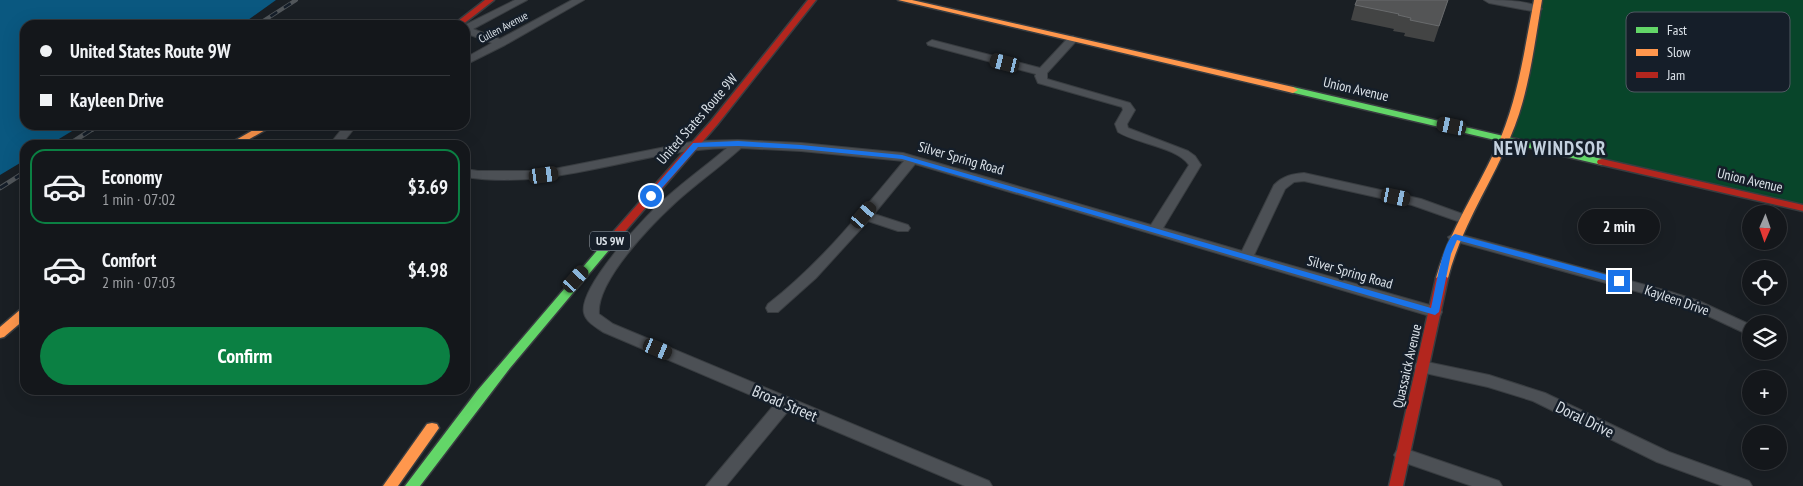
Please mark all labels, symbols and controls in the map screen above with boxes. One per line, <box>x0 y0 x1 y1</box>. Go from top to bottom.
street label: Cullen Avenue <box>476 8 531 46</box>
legend <box>1626 12 1790 92</box>
text: Fast <box>1667 21 1687 39</box>
text: United States Route 9W <box>70 39 231 63</box>
text: Slow <box>1667 43 1691 61</box>
car <box>988 52 1021 74</box>
text: Jam <box>1666 66 1685 84</box>
street label: United States Route 9W <box>653 70 742 168</box>
street label: Union Avenue <box>1321 73 1391 105</box>
text: Kayleen Drive <box>70 88 164 112</box>
car <box>1435 116 1468 136</box>
district label: NEW WINDSOR <box>1493 136 1607 160</box>
street label: Silver Spring Road <box>916 137 1006 179</box>
icon: car <box>42 164 87 209</box>
street label: Union Avenue <box>1715 164 1785 196</box>
text: Economy <box>102 165 162 189</box>
car <box>528 165 559 185</box>
text: $3.69 <box>408 175 448 199</box>
route start <box>640 185 662 207</box>
car <box>1379 187 1412 207</box>
text: 1 min · 07:02 <box>102 189 176 209</box>
car <box>848 199 879 231</box>
north arrow <box>1742 205 1788 250</box>
map controls <box>1742 205 1787 470</box>
callout: 2 min <box>1578 208 1660 244</box>
text: 2 min <box>1603 216 1635 236</box>
road number: US 9W <box>590 232 630 250</box>
icon: car <box>42 247 87 292</box>
text: Comfort <box>102 248 156 272</box>
street label: Silver Spring Road <box>1305 251 1395 293</box>
text: $4.98 <box>408 258 448 282</box>
button: locate <box>1742 260 1787 305</box>
car <box>560 263 591 295</box>
route end <box>1608 270 1630 292</box>
text: 2 min · 07:03 <box>102 272 176 292</box>
street label: Kayleen Drive <box>1643 281 1712 319</box>
button: layers <box>1742 315 1787 360</box>
street label: Quassaick Avenue <box>1389 322 1425 410</box>
button: Confirm <box>40 327 450 385</box>
car <box>641 336 674 362</box>
button: + <box>1742 370 1787 415</box>
street label: Broad Street <box>749 380 821 426</box>
street label: Doral Drive <box>1553 396 1617 442</box>
button: − <box>1742 425 1787 470</box>

